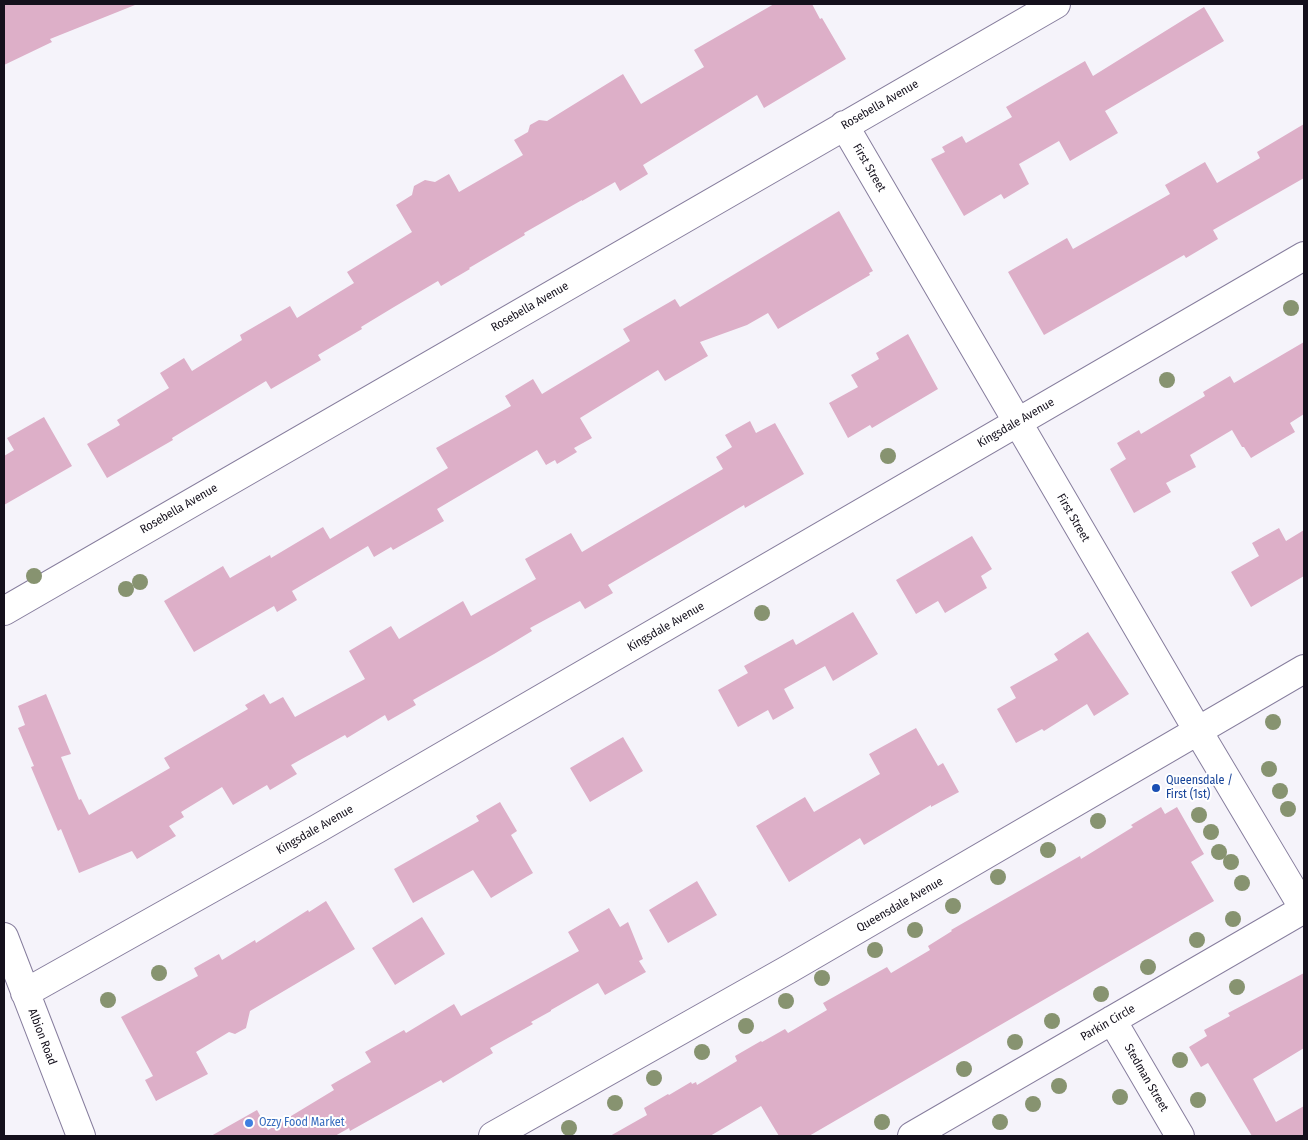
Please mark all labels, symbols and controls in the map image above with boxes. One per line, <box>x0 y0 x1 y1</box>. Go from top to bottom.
street label: Rosebella Avenue <box>839 77 921 133</box>
street label: First Street <box>849 141 889 195</box>
street label: Rosebella Avenue <box>489 279 571 335</box>
street label: Kingsdale Avenue <box>975 395 1057 451</box>
street label: Rosebella Avenue <box>138 481 220 537</box>
street label: First Street <box>1053 491 1093 545</box>
street label: Kingsdale Avenue <box>625 599 707 655</box>
place label: Queensdale / First (1st) <box>1166 774 1233 802</box>
marker: Queensdale / First (1st) <box>1150 782 1162 794</box>
street label: Kingsdale Avenue <box>274 802 356 858</box>
street label: Queensdale Avenue <box>854 874 946 936</box>
street label: Parkin Circle <box>1078 1002 1138 1044</box>
street label: Albion Road <box>25 1007 59 1067</box>
street label: Stedman Street <box>1121 1042 1171 1114</box>
place label: Ozzy Food Market <box>259 1116 345 1130</box>
marker: Ozzy Food Market <box>243 1117 255 1129</box>

